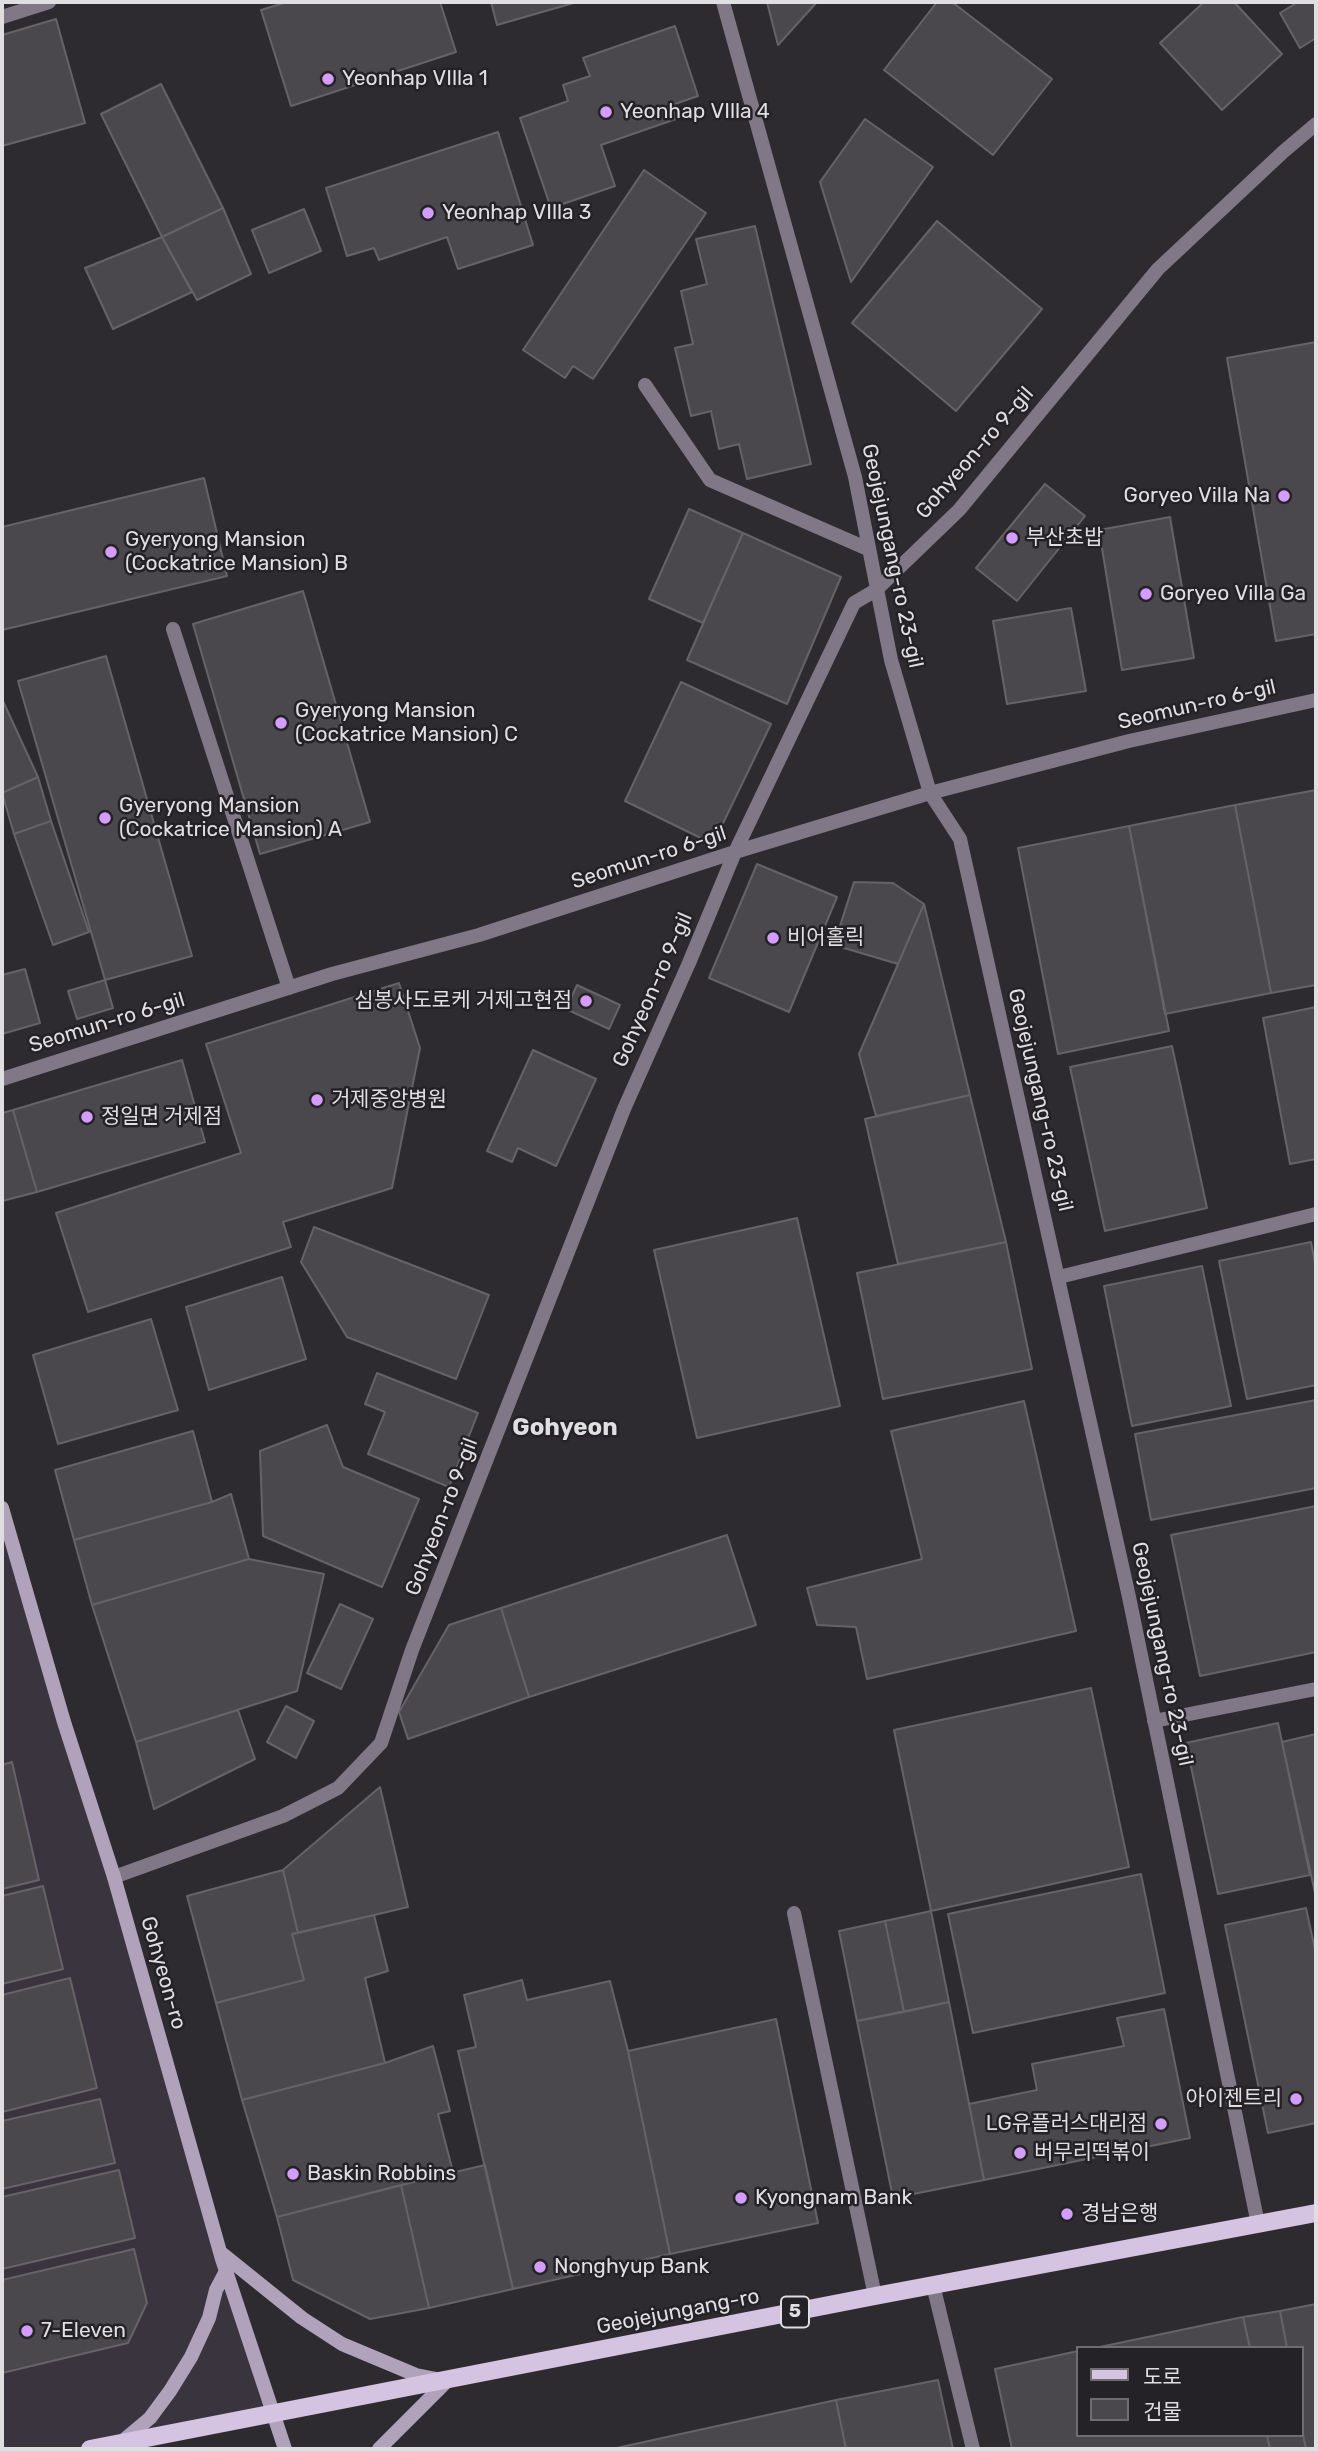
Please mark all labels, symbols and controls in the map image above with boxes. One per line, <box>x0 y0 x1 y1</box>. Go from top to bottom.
place label: Yeonhap VIlla 1 <box>342 66 488 92</box>
marker: Yeonhap VIlla 1 <box>320 71 336 87</box>
place label: Yeonhap VIlla 4 <box>620 99 770 125</box>
marker: Yeonhap VIlla 4 <box>598 104 614 120</box>
place label: Yeonhap VIlla 3 <box>442 200 591 226</box>
marker: Yeonhap VIlla 3 <box>420 205 436 221</box>
street label: Gohyeon-ro 9-gil <box>911 382 1039 524</box>
street label: Geojejungang-ro 23-gil <box>856 442 928 670</box>
place label: Goryeo Villa Na <box>1124 483 1270 509</box>
marker: Goryeo Villa Na <box>1276 488 1292 504</box>
place label: 부산초밥 <box>1026 525 1103 551</box>
place label: Gyeryong Mansion (Cockatrice Mansion) B <box>125 527 348 577</box>
marker: 부산초밥 <box>1004 530 1020 546</box>
marker: Gyeryong Mansion (Cockatrice Mansion) B <box>103 544 119 560</box>
place label: Goryeo Villa Ga <box>1160 581 1306 607</box>
marker: Goryeo Villa Ga <box>1138 586 1154 602</box>
street label: Seomun-ro 6-gil <box>1115 675 1279 735</box>
place label: Gyeryong Mansion (Cockatrice Mansion) C <box>295 698 518 748</box>
marker: Gyeryong Mansion (Cockatrice Mansion) C <box>273 715 289 731</box>
place label: Gyeryong Mansion (Cockatrice Mansion) A <box>119 793 342 843</box>
marker: Gyeryong Mansion (Cockatrice Mansion) A <box>97 810 113 826</box>
street label: Seomun-ro 6-gil <box>568 821 730 895</box>
street label: Gohyeon-ro 9-gil <box>608 909 698 1071</box>
place label: 비어홀릭 <box>787 925 864 951</box>
marker: 비어홀릭 <box>765 930 781 946</box>
street label: Geojejungang-ro 23-gil <box>1002 986 1078 1214</box>
street label: Seomun-ro 6-gil <box>26 987 188 1059</box>
place label: 심봉사도로케 거제고현점 <box>354 988 572 1014</box>
marker: 심봉사도로케 거제고현점 <box>578 993 594 1009</box>
place label: 거제중앙병원 <box>331 1087 447 1113</box>
marker: 거제중앙병원 <box>309 1092 325 1108</box>
place label: 정일면 거제점 <box>101 1104 222 1130</box>
marker: 정일면 거제점 <box>79 1109 95 1125</box>
district label: Gohyeon <box>512 1414 618 1442</box>
street label: Gohyeon-ro 9-gil <box>400 1435 484 1599</box>
street label: Geojejungang-ro 23-gil <box>1126 1540 1198 1768</box>
street label: Gohyeon-ro <box>135 1914 191 2032</box>
place label: 아이젠트리 <box>1185 2086 1282 2112</box>
marker: 아이젠트리 <box>1288 2091 1304 2107</box>
place label: LG유플러스대리점 <box>986 2111 1147 2137</box>
marker: LG유플러스대리점 <box>1153 2116 1169 2132</box>
place label: 버무리떡볶이 <box>1034 2140 1150 2166</box>
marker: 버무리떡볶이 <box>1012 2145 1028 2161</box>
place label: Baskin Robbins <box>307 2161 456 2187</box>
marker: Baskin Robbins <box>285 2166 301 2182</box>
place label: Kyongnam Bank <box>755 2185 912 2211</box>
marker: Kyongnam Bank <box>733 2190 749 2206</box>
place label: 경남은행 <box>1081 2201 1158 2227</box>
marker: 경남은행 <box>1059 2206 1075 2222</box>
place label: Nonghyup Bank <box>554 2254 709 2280</box>
marker: Nonghyup Bank <box>532 2259 548 2275</box>
street label: Geojejungang-ro <box>594 2284 762 2340</box>
road number: 5 <box>781 2296 809 2328</box>
place label: 7-Eleven <box>41 2318 126 2344</box>
marker: 7-Eleven <box>19 2323 35 2339</box>
legend <box>1076 2346 1304 2437</box>
text: 도로 <box>1143 2364 1182 2389</box>
text: 건물 <box>1143 2399 1182 2424</box>

